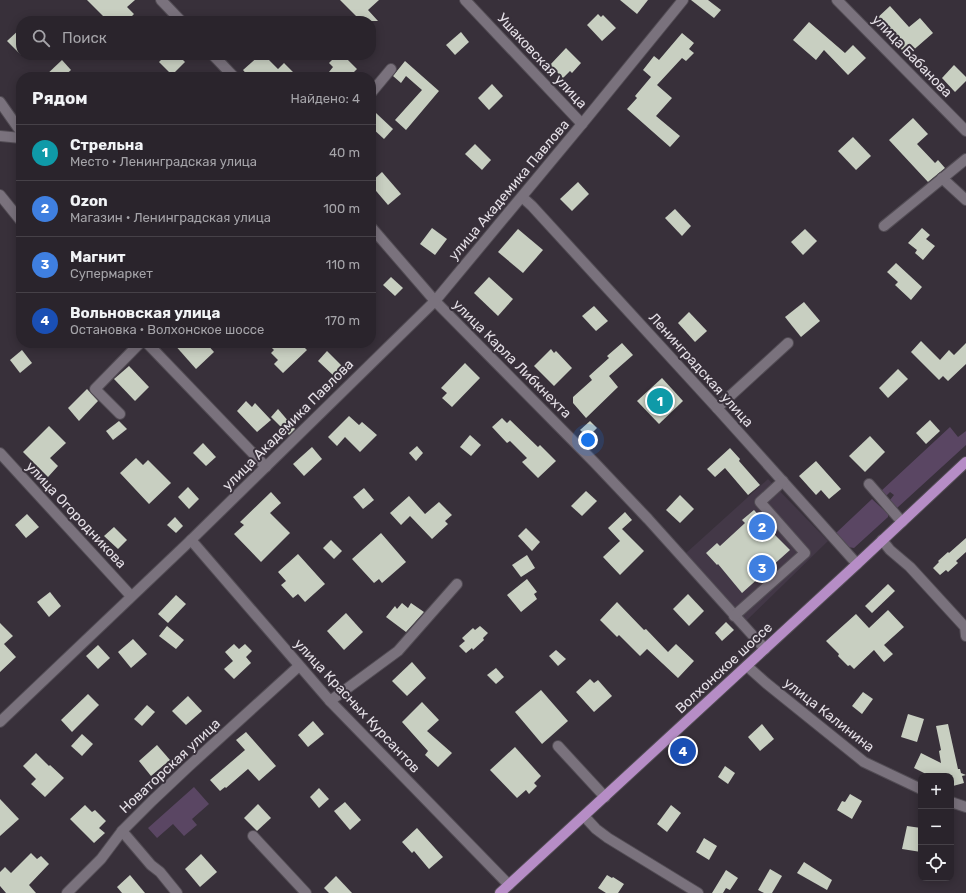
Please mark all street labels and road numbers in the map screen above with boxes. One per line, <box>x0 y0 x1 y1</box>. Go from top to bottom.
street label: Ушаковская улица <box>494 10 590 112</box>
street label: улица Бабанова <box>868 11 956 101</box>
street label: улица Академика Павлова <box>445 116 573 264</box>
street label: улица Карла Либкнехта <box>449 296 575 422</box>
street label: Ленинградская улица <box>645 309 757 431</box>
street label: улица Академика Павлова <box>219 356 357 494</box>
street label: улица Огородникова <box>22 458 130 572</box>
street label: Волхонское шоссе <box>672 619 776 717</box>
street label: улица Красных Курсантов <box>290 635 424 777</box>
street label: улица Калинина <box>780 674 878 756</box>
street label: Новаторская улица <box>116 715 224 817</box>

